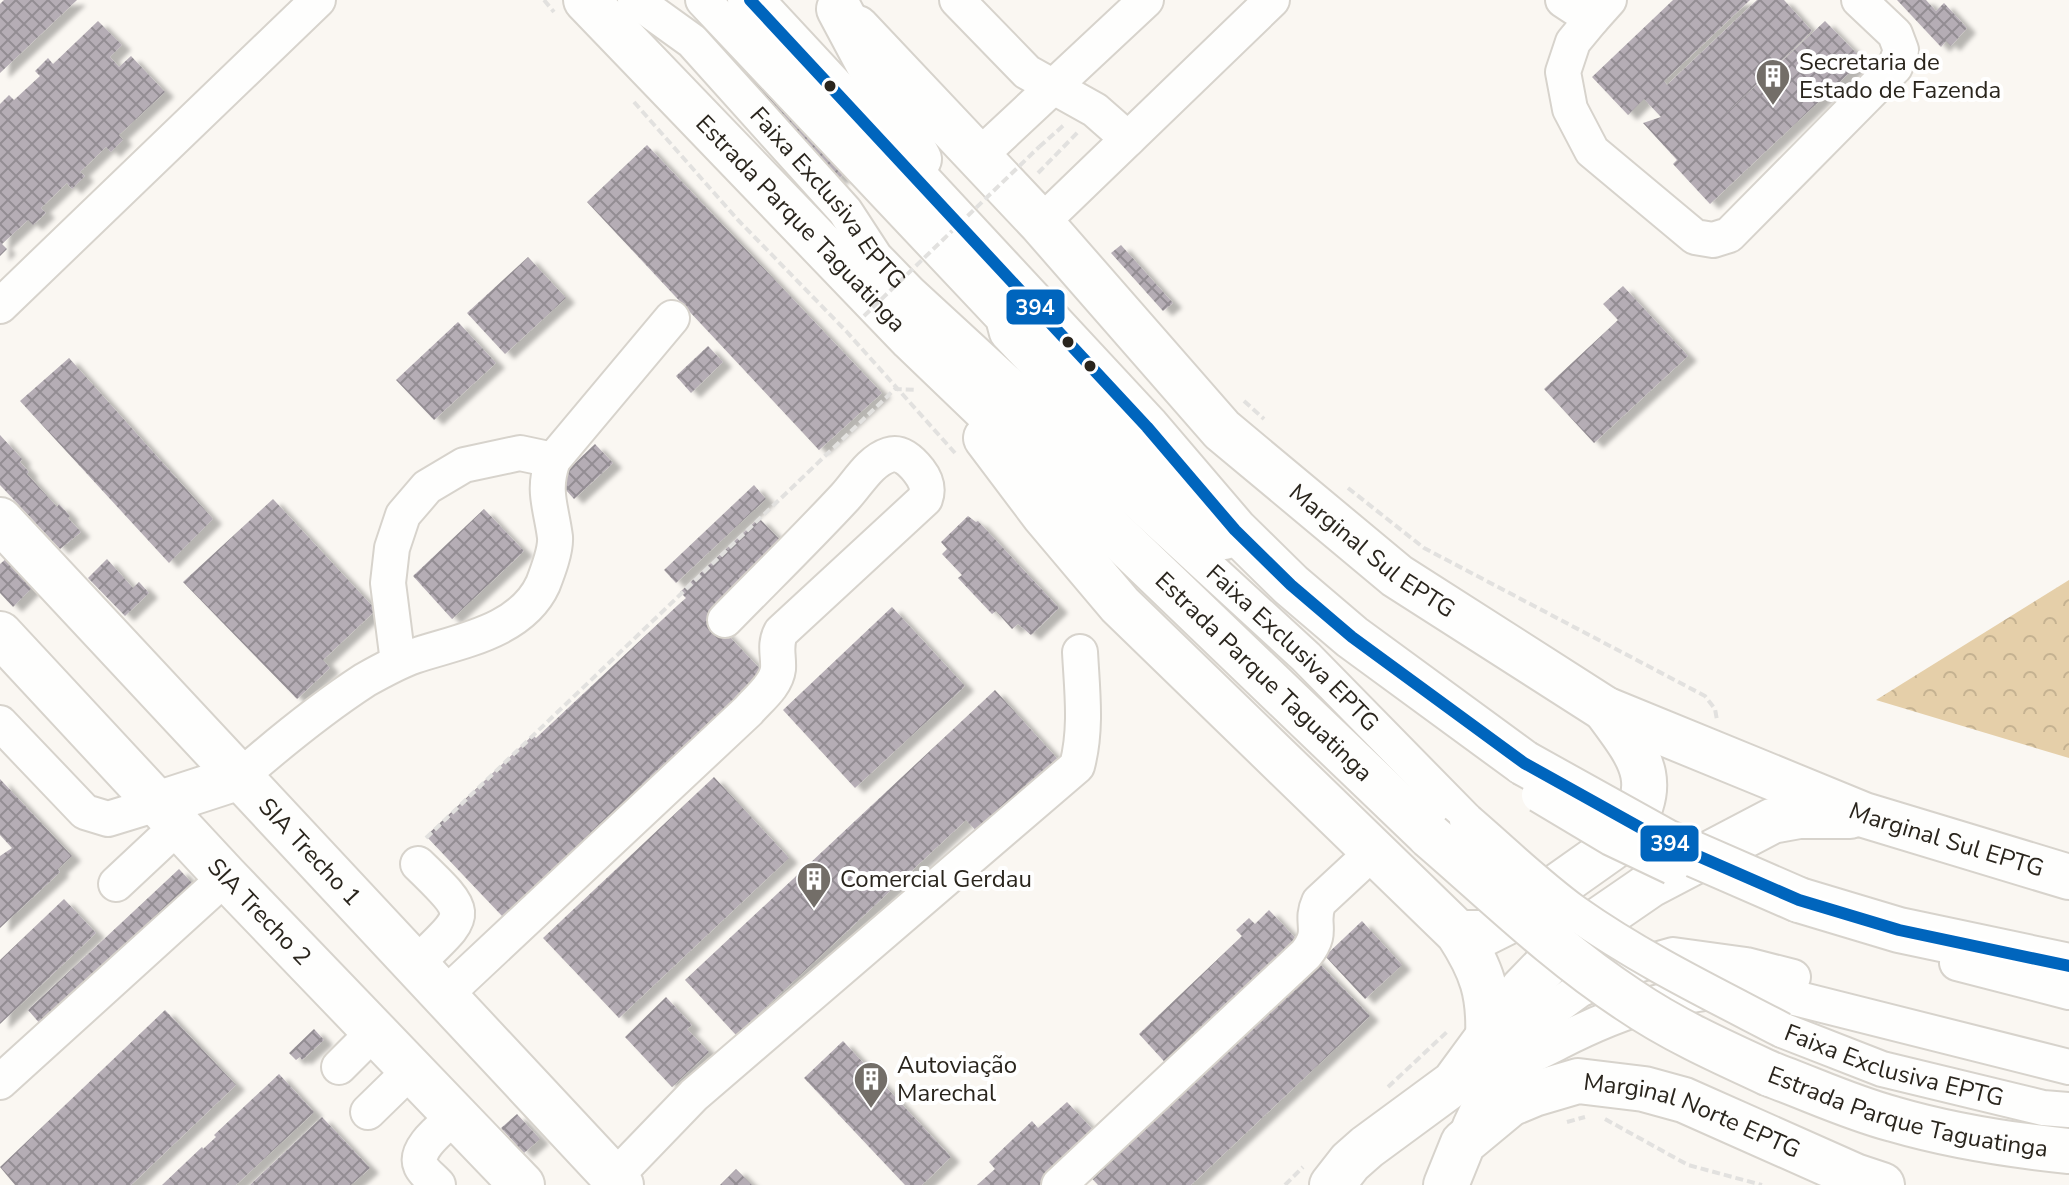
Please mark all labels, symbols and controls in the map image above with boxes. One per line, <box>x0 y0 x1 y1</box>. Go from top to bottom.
place label: Secretaria de Estado de Fazenda <box>1799 46 2001 106</box>
building icon: Secretaria de Estado de Fazenda <box>1754 57 1792 107</box>
unlabelled marker <box>822 78 838 94</box>
street label: Faixa Exclusiva EPTG <box>743 100 913 296</box>
street label: Estrada Parque Taguatinga <box>689 108 913 339</box>
line badge: 394 <box>1005 288 1066 326</box>
text: 394 <box>1015 293 1055 323</box>
unlabelled marker <box>1060 334 1076 350</box>
unlabelled marker <box>1082 358 1098 374</box>
street label: Marginal Sul EPTG <box>1282 477 1461 625</box>
street label: Faixa Exclusiva EPTG <box>1199 557 1386 738</box>
street label: Estrada Parque Taguatinga <box>1148 565 1380 789</box>
street label: SIA Trecho 1 <box>251 791 368 913</box>
street label: Marginal Sul EPTG <box>1844 795 2048 885</box>
line badge: 394 <box>1639 824 1700 863</box>
text: 394 <box>1650 829 1690 859</box>
street label: SIA Trecho 2 <box>200 851 318 972</box>
building icon: Comercial Gerdau <box>795 860 833 910</box>
place label: Comercial Gerdau <box>840 863 1032 895</box>
street label: Faixa Exclusiva EPTG <box>1780 1017 2007 1114</box>
place label: Autoviação Marechal <box>897 1049 1017 1109</box>
street label: Estrada Parque Taguatinga <box>1763 1059 2050 1165</box>
building icon: Autoviação Marechal <box>852 1060 890 1110</box>
street label: Marginal Norte EPTG <box>1582 1066 1806 1166</box>

